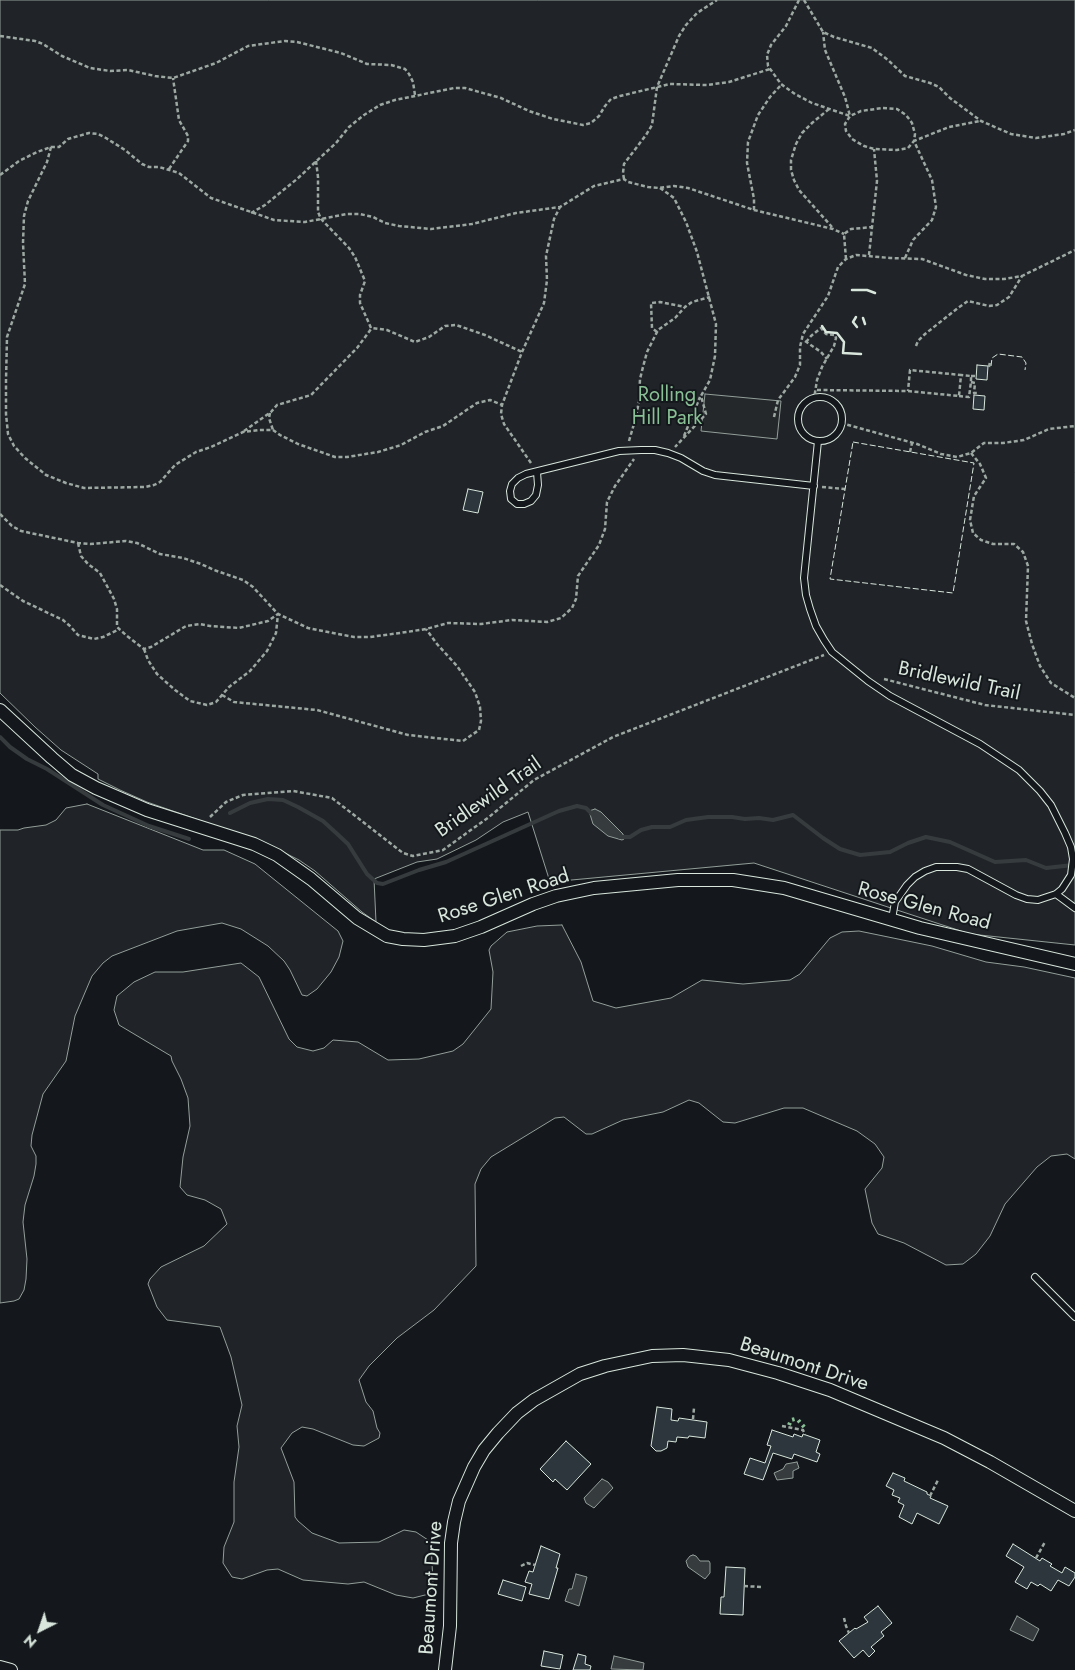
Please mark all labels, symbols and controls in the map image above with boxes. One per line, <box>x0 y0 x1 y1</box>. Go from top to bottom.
park label: Rolling Hill Park <box>632 384 702 431</box>
street label: Bridlewild Trail <box>896 657 1022 707</box>
street label: Bridlewild Trail <box>431 753 547 843</box>
street label: Rose Glen Road <box>435 864 573 930</box>
street label: Rose Glen Road <box>855 878 993 936</box>
street label: Beaumont Drive <box>737 1333 871 1397</box>
street label: Beaumont Drive <box>415 1520 449 1656</box>
north arrow <box>15 1605 65 1655</box>
text: N <box>19 1630 41 1653</box>

